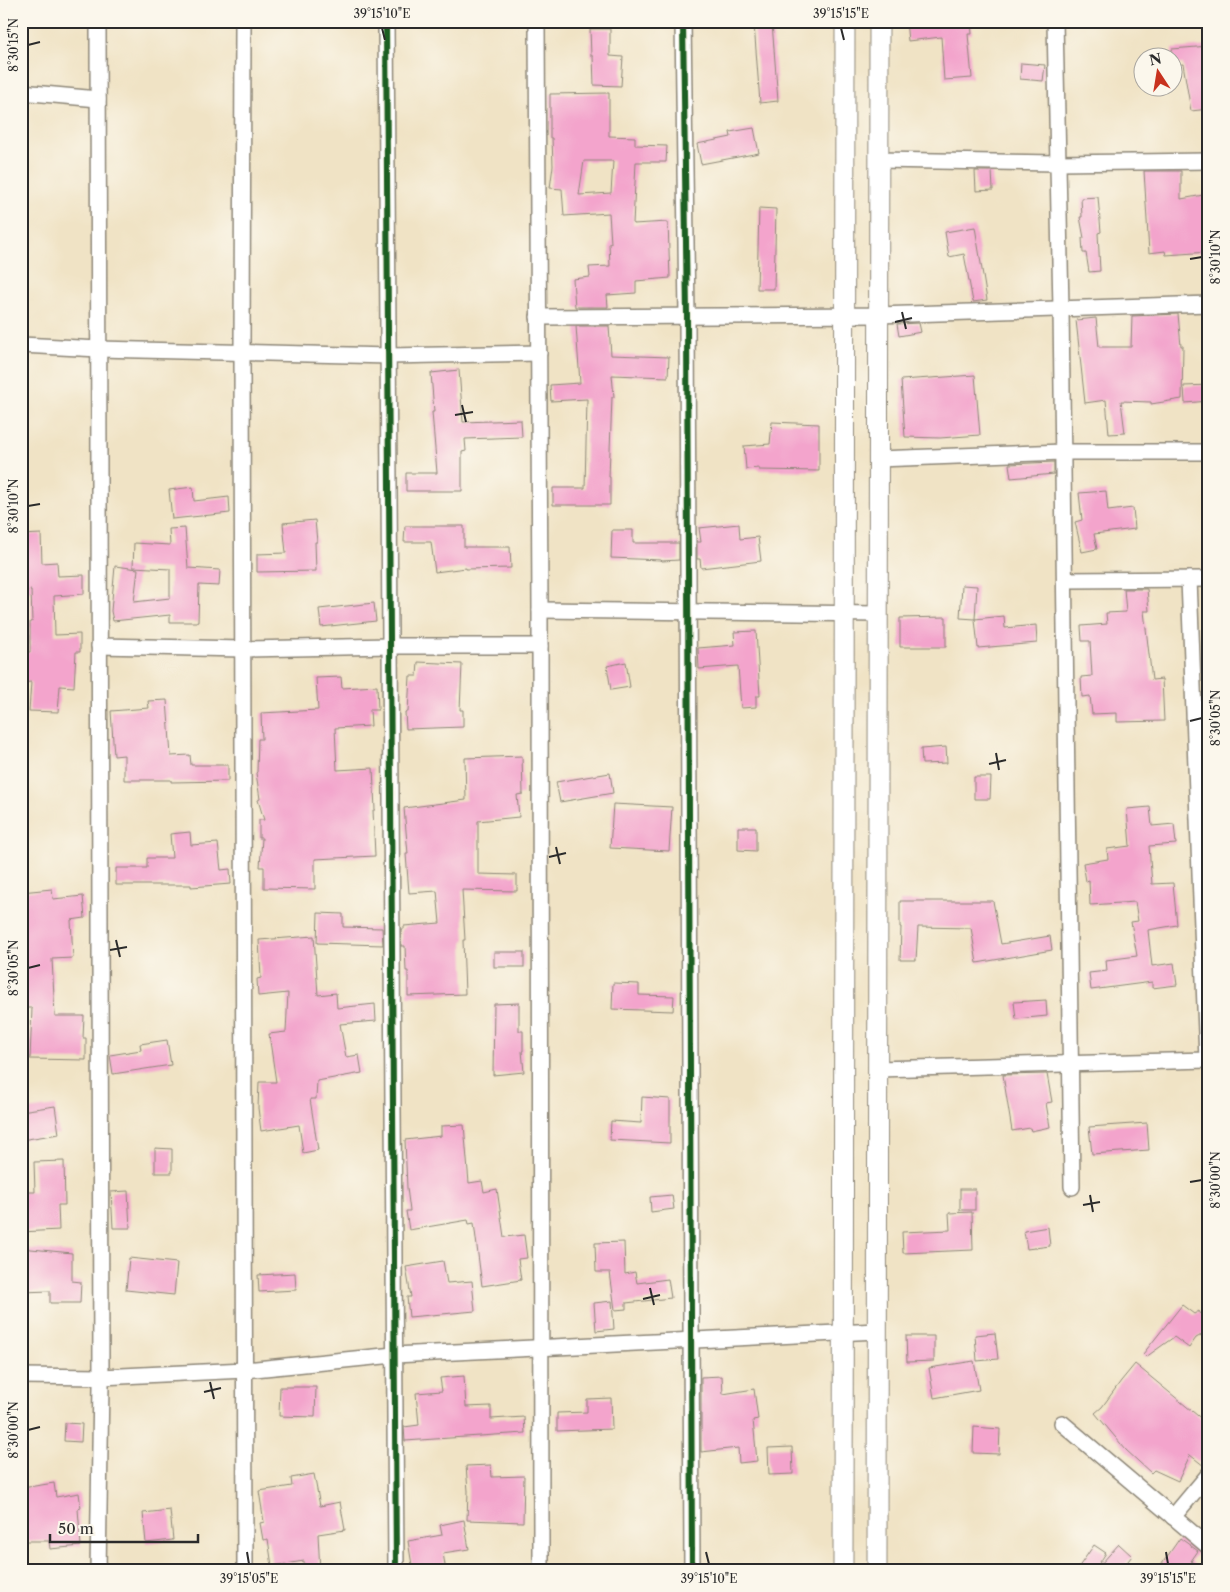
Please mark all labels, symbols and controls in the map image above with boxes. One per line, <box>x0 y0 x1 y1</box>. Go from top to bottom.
text: 39°15'10"E <box>353 6 411 21</box>
text: 39°15'15"E <box>813 6 869 21</box>
text: 8°30'15"N <box>6 18 21 72</box>
north arrow <box>1132 48 1182 98</box>
text: N <box>1147 49 1163 69</box>
text: 8°30'10"N <box>1208 229 1223 284</box>
text: 8°30'10"N <box>6 478 21 533</box>
text: 8°30'05"N <box>1208 690 1223 746</box>
text: 8°30'05"N <box>6 940 21 996</box>
text: 8°30'00"N <box>1208 1151 1223 1209</box>
text: 8°30'00"N <box>6 1401 21 1459</box>
scale bar <box>50 1512 198 1544</box>
text: 50 m <box>58 1519 94 1538</box>
text: 39°15'05"E <box>220 1571 278 1586</box>
text: 39°15'10"E <box>680 1571 738 1586</box>
text: 39°15'15"E <box>1140 1571 1196 1586</box>

